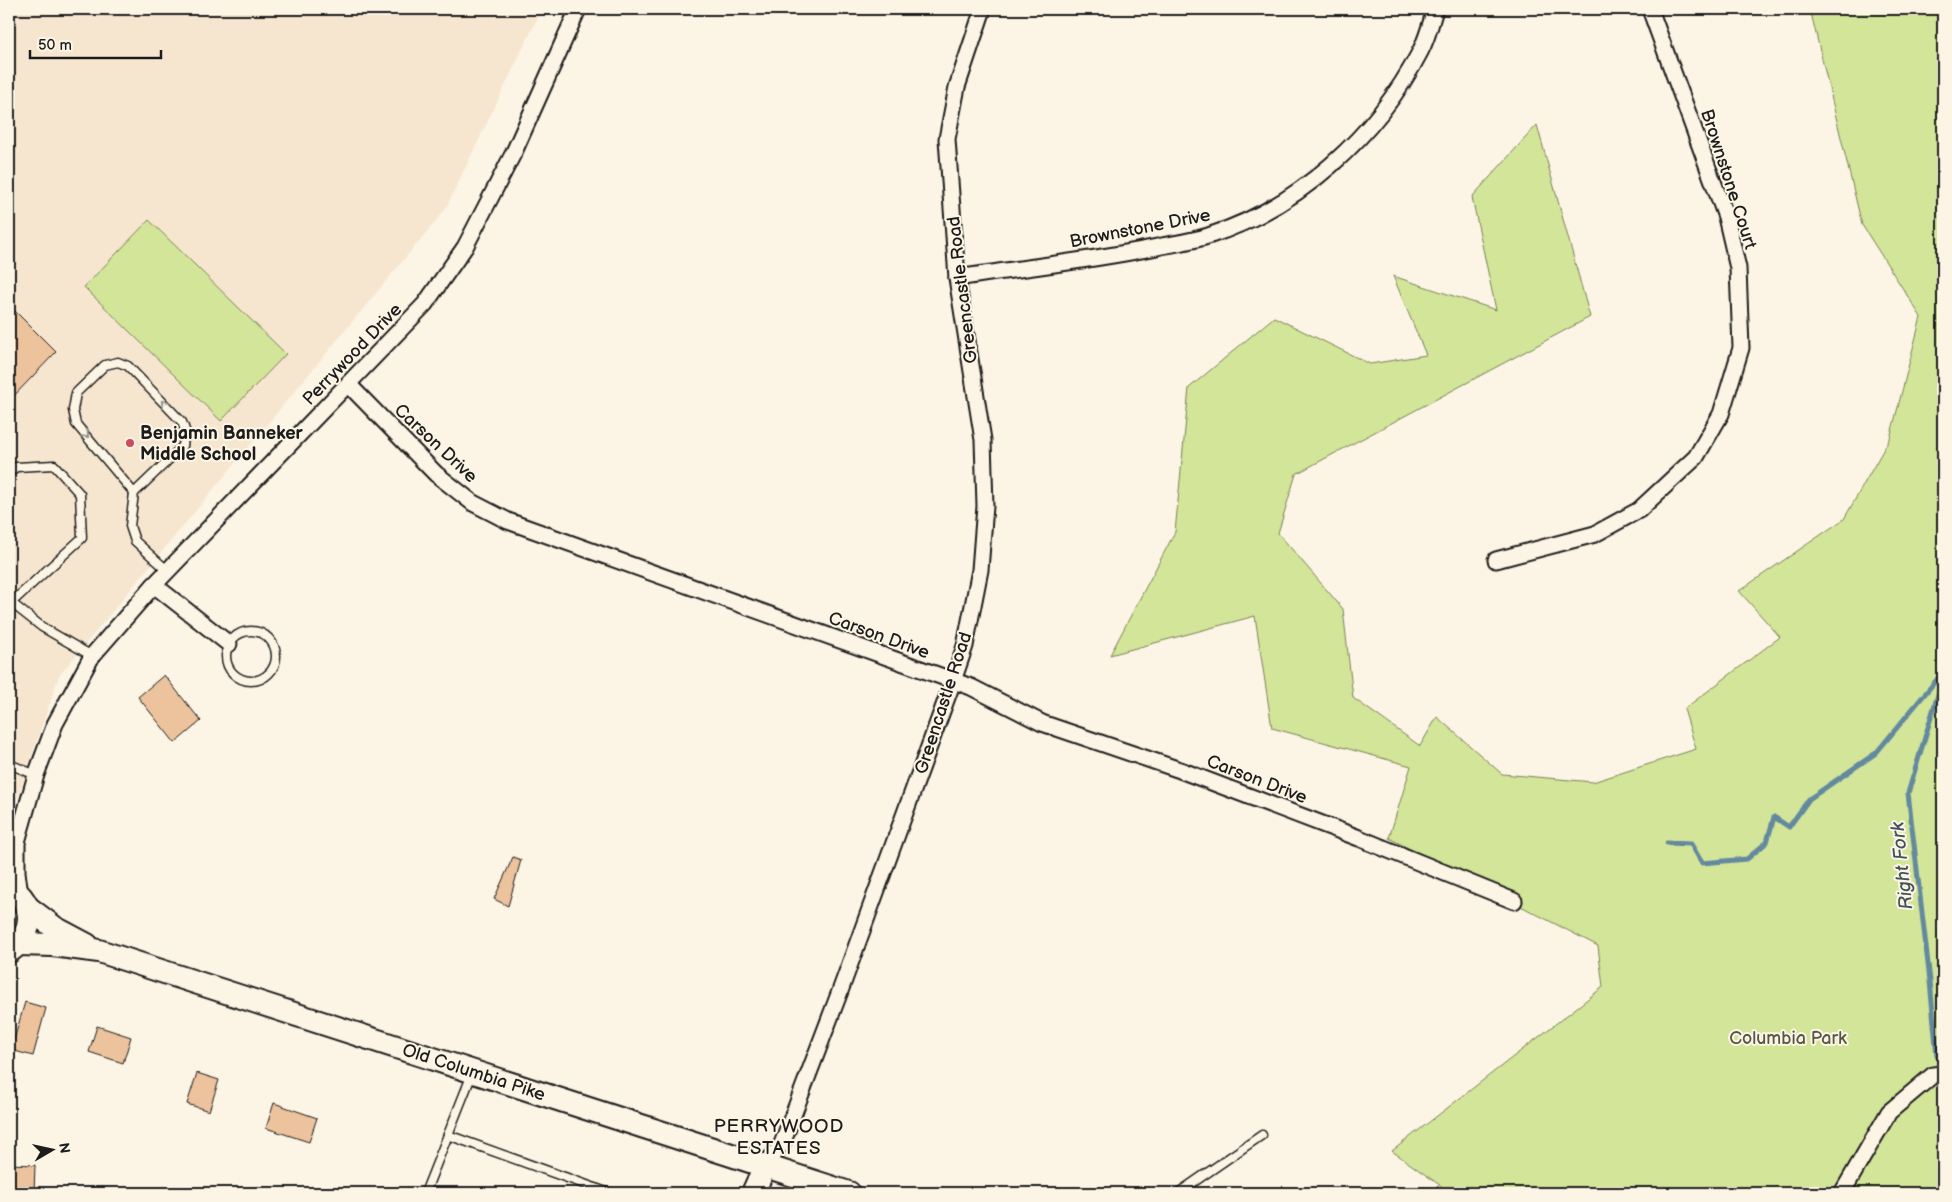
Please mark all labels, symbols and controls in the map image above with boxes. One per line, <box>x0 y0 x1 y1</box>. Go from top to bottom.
scale bar <box>30 28 161 60</box>
text: 50 m <box>38 36 72 55</box>
street label: Brownstone Court <box>1696 107 1761 252</box>
street label: Brownstone Drive <box>1068 204 1213 252</box>
street label: Greencastle Road <box>943 215 982 365</box>
street label: Perrywood Drive <box>299 299 406 410</box>
one-way arrow <box>161 400 170 409</box>
street label: Carson Drive <box>390 400 482 487</box>
place label: Benjamin Banneker Middle School <box>140 423 304 465</box>
one-way arrow <box>80 430 89 439</box>
marker: Benjamin Banneker Middle School <box>124 437 136 449</box>
street label: Carson Drive <box>825 607 933 664</box>
street label: Greencastle Road <box>911 629 976 777</box>
street label: Carson Drive <box>1204 751 1310 808</box>
water label: Right Fork <box>1886 820 1919 911</box>
park label: Columbia Park <box>1729 1028 1847 1049</box>
street label: Old Columbia Pike <box>400 1039 548 1106</box>
district label: PERRYWOOD ESTATES <box>714 1115 844 1160</box>
north arrow <box>28 1124 78 1174</box>
text: N <box>55 1142 74 1155</box>

